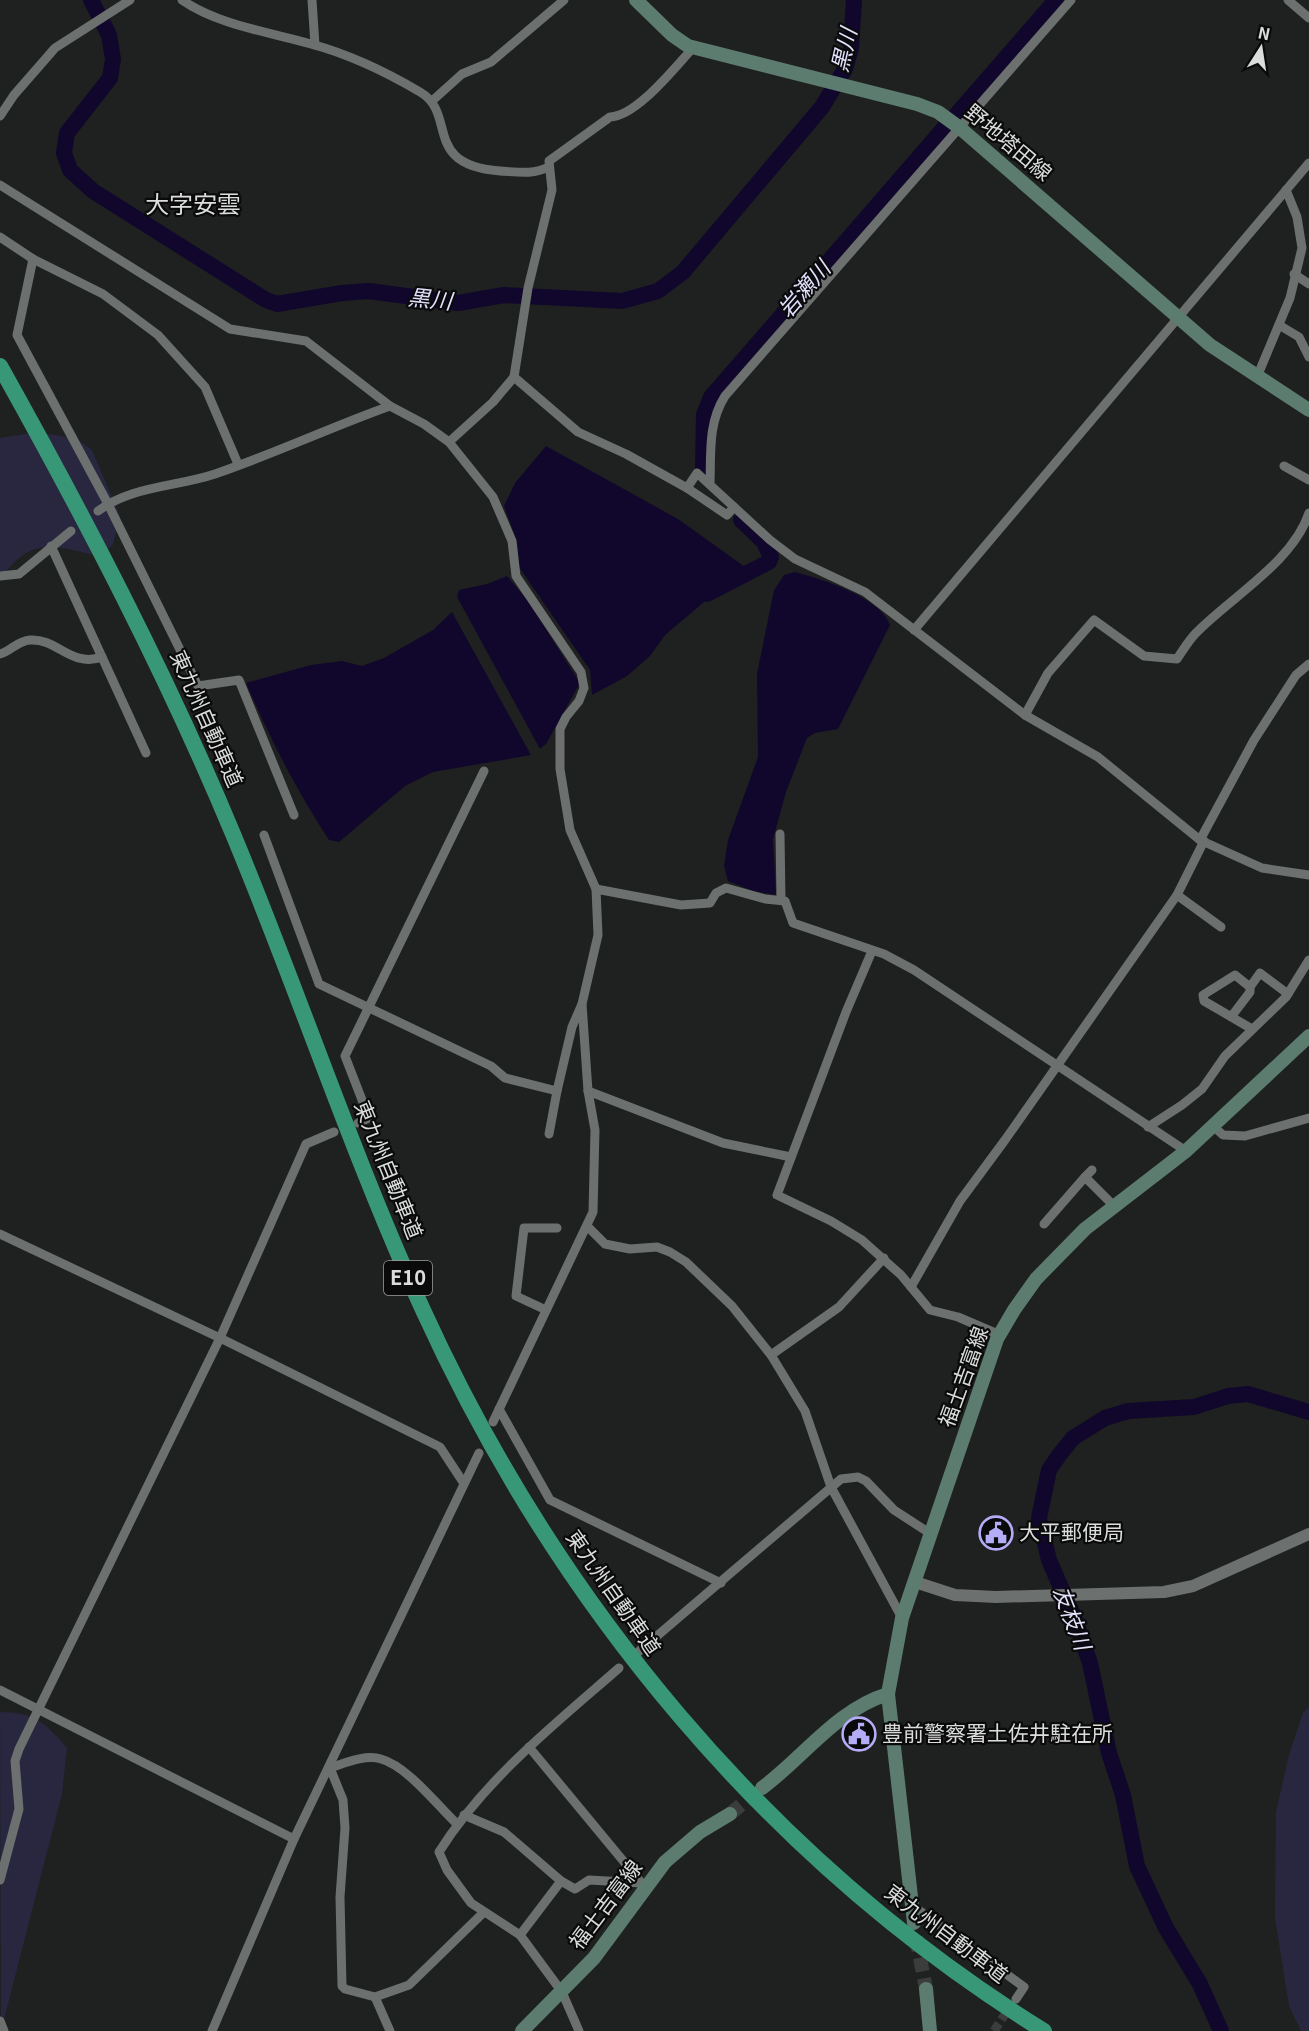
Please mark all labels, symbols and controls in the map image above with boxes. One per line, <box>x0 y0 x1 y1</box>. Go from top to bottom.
north arrow <box>1231 18 1291 78</box>
text: N <box>1256 19 1273 45</box>
water label: 黒川 <box>822 23 863 75</box>
street label: 野地塔田線 <box>959 96 1059 187</box>
district label: 大字安雲 <box>145 185 241 220</box>
water label: 岩瀬川 <box>769 251 838 323</box>
water label: 黒川 <box>407 279 456 315</box>
street label: 東九州自動車道 <box>164 645 251 791</box>
street label: 東九州自動車道 <box>348 1095 431 1243</box>
road number: E10 <box>384 1261 432 1295</box>
street label: 福土吉富線 <box>930 1322 994 1431</box>
public building icon: 大平郵便局 <box>978 1515 1014 1551</box>
place label: 大平郵便局 <box>1019 1516 1124 1546</box>
street label: 東九州自動車道 <box>560 1523 669 1661</box>
water label: 友枝川 <box>1047 1581 1101 1656</box>
public building icon: 豊前警察署土佐井駐在所 <box>841 1716 877 1752</box>
place label: 豊前警察署土佐井駐在所 <box>882 1717 1113 1747</box>
street label: 福土吉富線 <box>561 1853 648 1955</box>
street label: 東九州自動車道 <box>879 1876 1015 1989</box>

